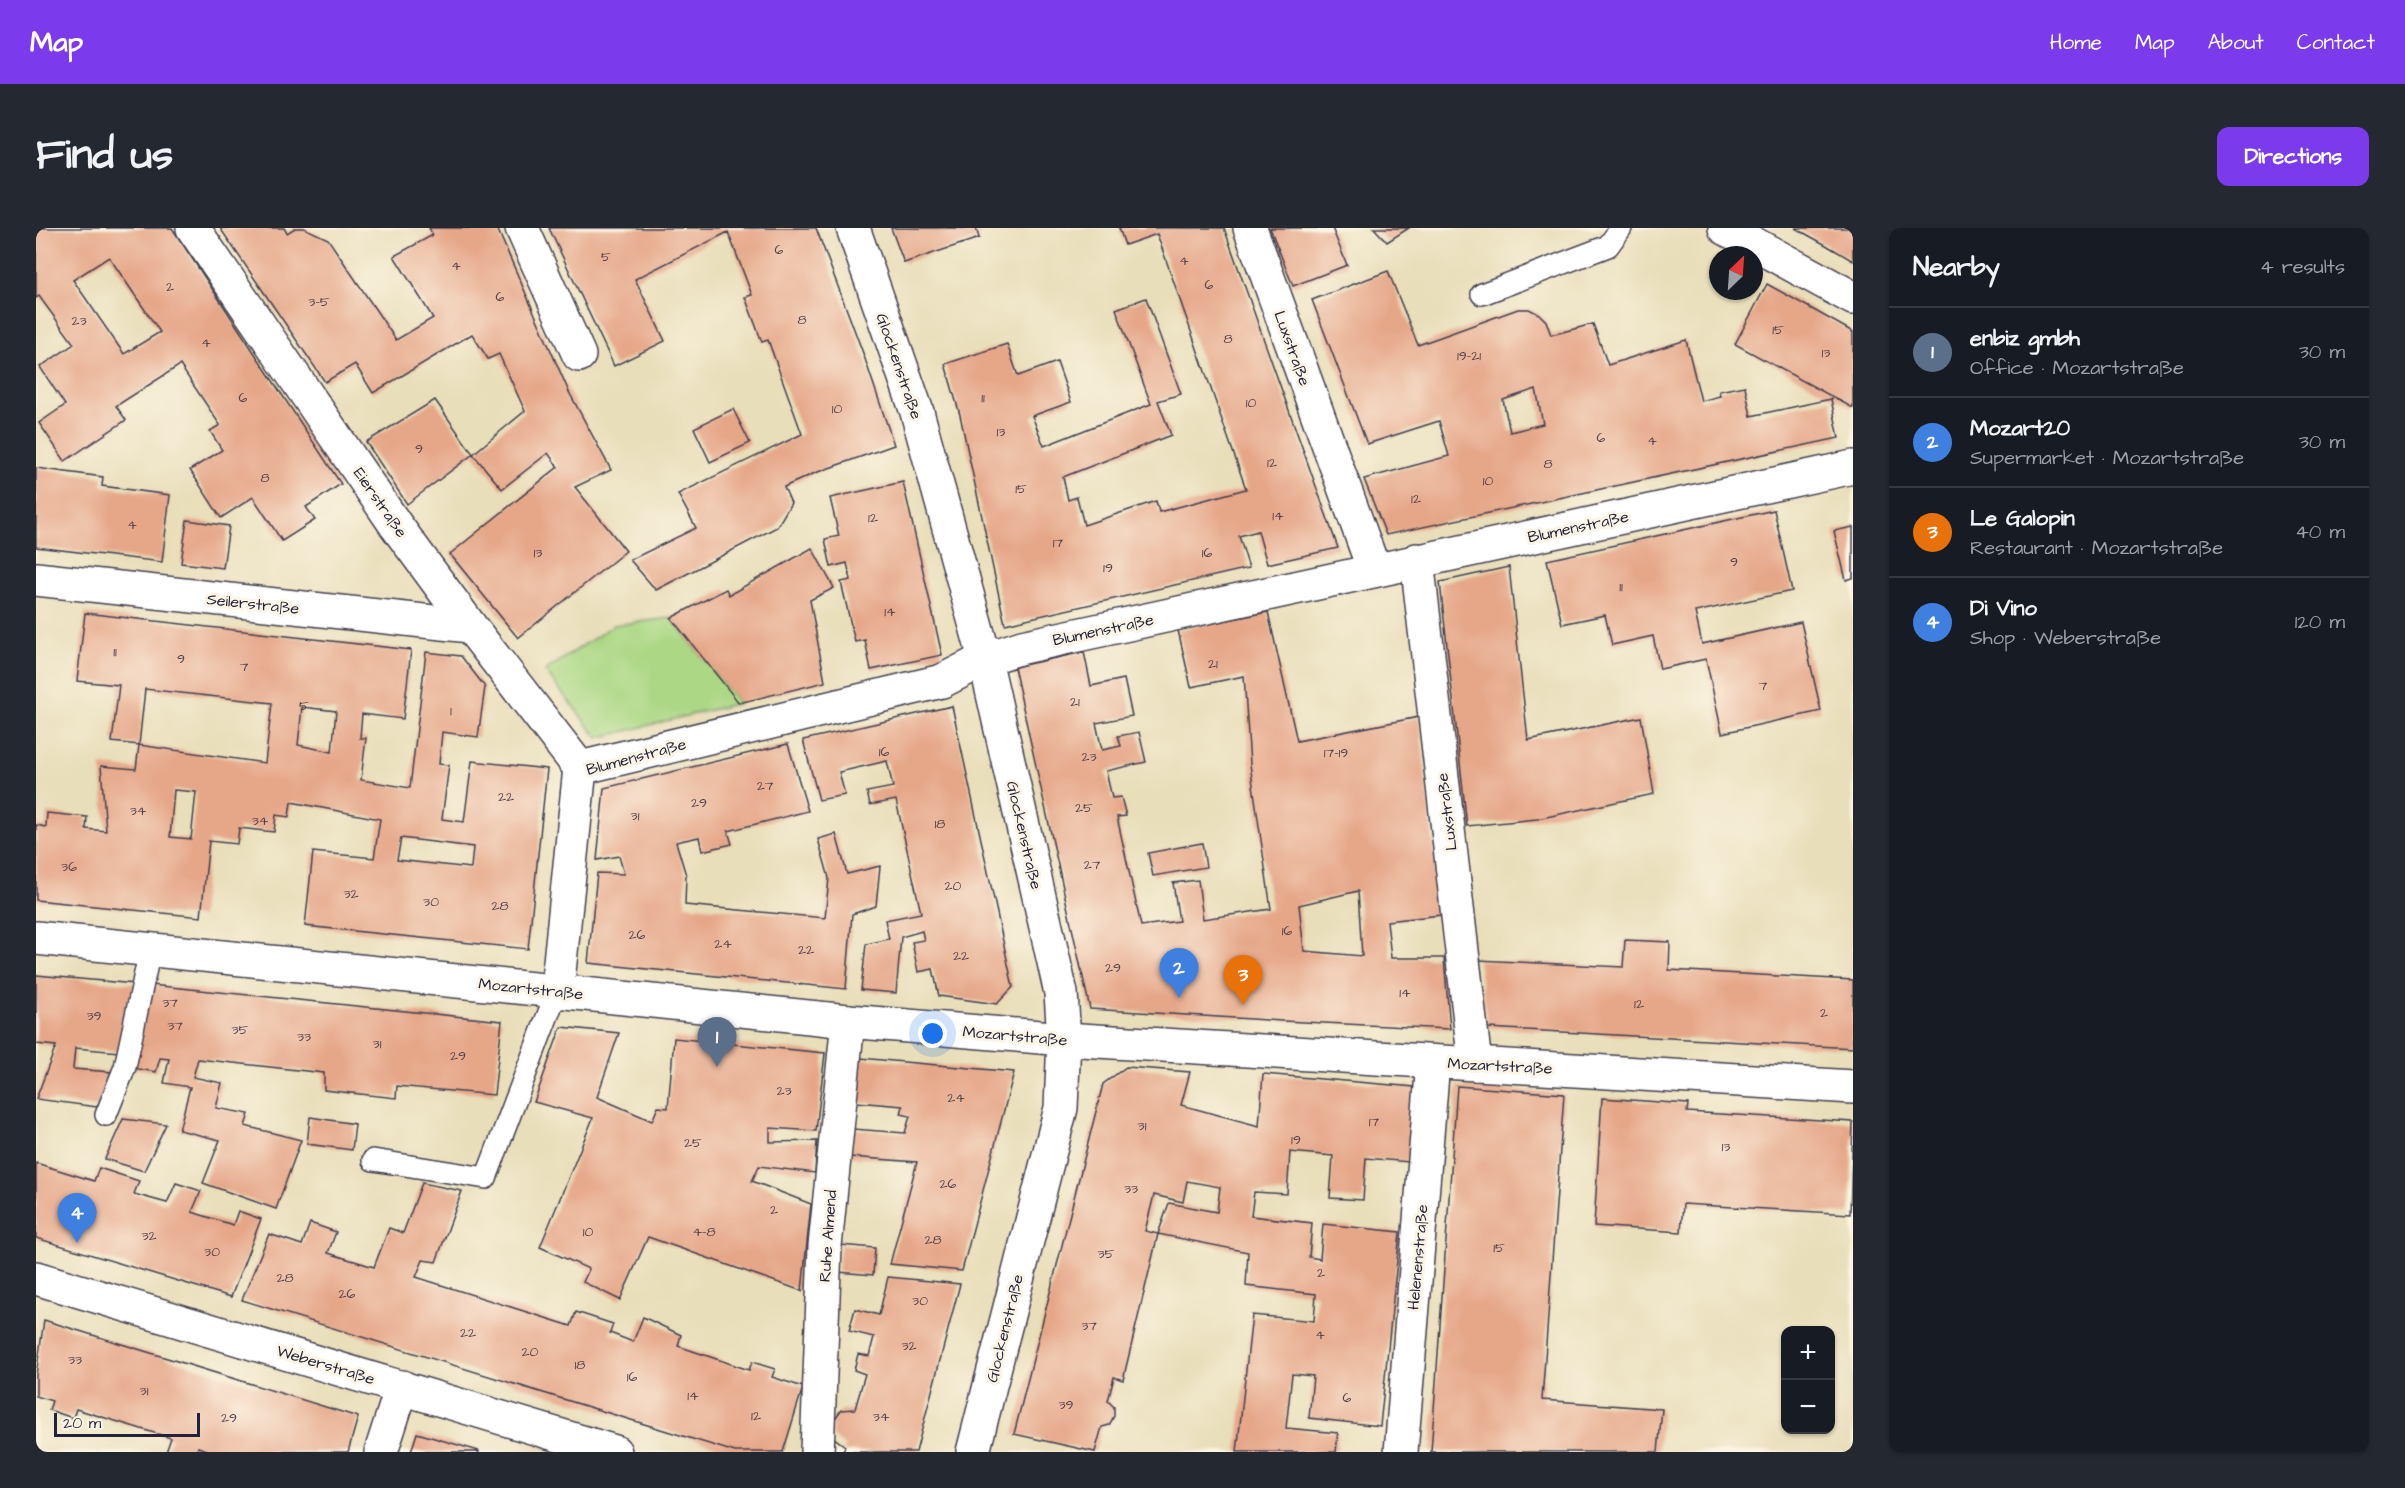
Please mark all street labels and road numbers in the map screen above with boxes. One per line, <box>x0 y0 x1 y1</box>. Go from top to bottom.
street label: Luxstraße <box>1268 308 1316 389</box>
street label: Glockenstraße <box>871 310 928 423</box>
street label: Eierstraße <box>348 463 413 542</box>
street label: Blumenstraße <box>1526 505 1631 548</box>
street label: Seilerstraße <box>206 588 301 620</box>
street label: Blumenstraße <box>1051 608 1156 651</box>
street label: Blumenstraße <box>584 733 689 781</box>
street label: Luxstraße <box>1431 771 1463 852</box>
street label: Glockenstraße <box>1001 779 1047 892</box>
street label: Mozartstraße <box>477 973 585 1005</box>
street label: Mozartstraße <box>962 1020 1069 1052</box>
street label: Mozartstraße <box>1447 1052 1553 1080</box>
street label: Ruhe Almend <box>814 1189 842 1283</box>
street label: Helenenstraße <box>1402 1203 1434 1311</box>
street label: Glockenstraße <box>981 1272 1029 1385</box>
street label: Weberstraße <box>274 1340 378 1390</box>

